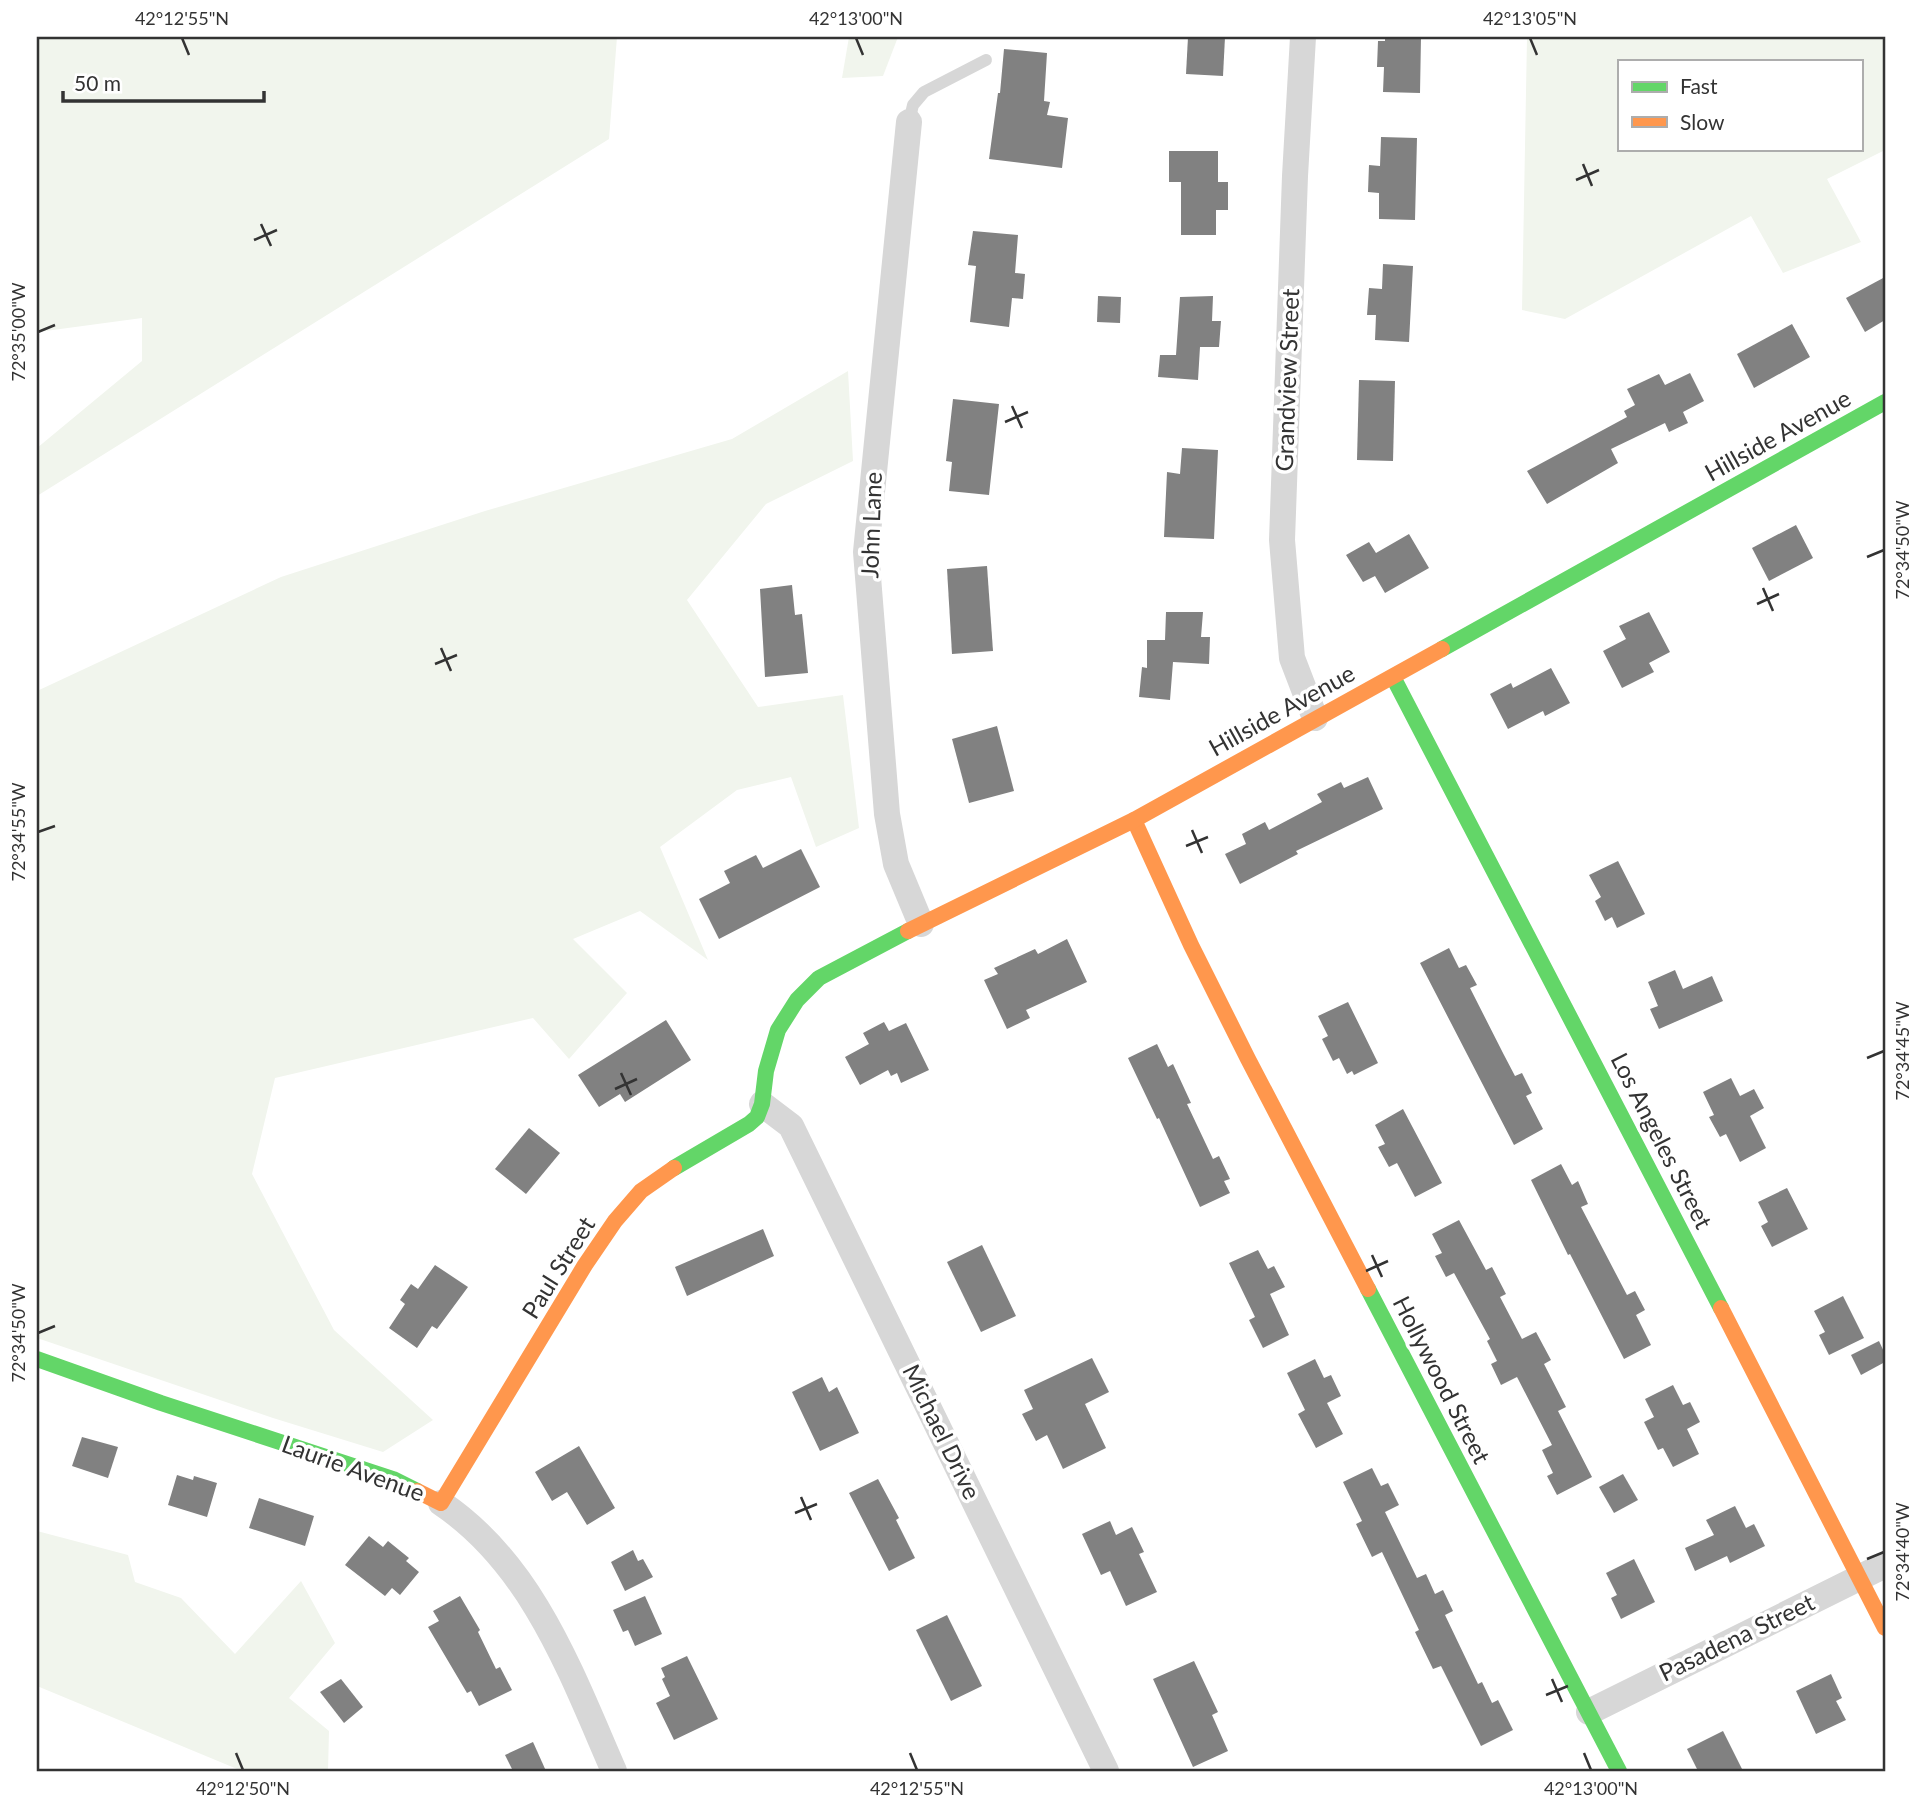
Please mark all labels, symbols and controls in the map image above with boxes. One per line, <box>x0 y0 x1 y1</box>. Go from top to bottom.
text: 42°12'55"N <box>135 7 229 29</box>
text: 42°13'00"N <box>809 7 903 29</box>
text: 42°13'05"N <box>1483 7 1577 29</box>
scale bar <box>63 60 264 104</box>
legend <box>1618 60 1862 150</box>
text: 50 m <box>74 70 121 95</box>
text: Fast <box>1680 73 1718 98</box>
text: Slow <box>1680 109 1725 134</box>
text: 72°35'00"W <box>7 282 29 382</box>
street label: Grandview Street <box>1269 288 1304 472</box>
street label: Hillside Avenue <box>1699 383 1855 487</box>
street label: John Lane <box>854 471 887 579</box>
text: 72°34'50"W <box>1891 500 1913 600</box>
street label: Hillside Avenue <box>1203 658 1359 762</box>
text: 72°34'55"W <box>7 782 29 882</box>
text: 72°34'45"W <box>1891 1001 1913 1101</box>
street label: Los Angeles Street <box>1606 1048 1719 1233</box>
street label: Paul Street <box>515 1211 601 1323</box>
text: 72°34'50"W <box>7 1283 29 1383</box>
street label: Hollywood Street <box>1388 1291 1497 1468</box>
street label: Michael Drive <box>897 1359 987 1503</box>
street label: Laurie Avenue <box>278 1428 429 1507</box>
text: 72°34'40"W <box>1891 1502 1913 1602</box>
street label: Pasadena Street <box>1654 1586 1819 1687</box>
text: 42°12'50"N <box>196 1777 290 1799</box>
text: 42°12'55"N <box>870 1777 964 1799</box>
text: 42°13'00"N <box>1544 1777 1638 1799</box>

